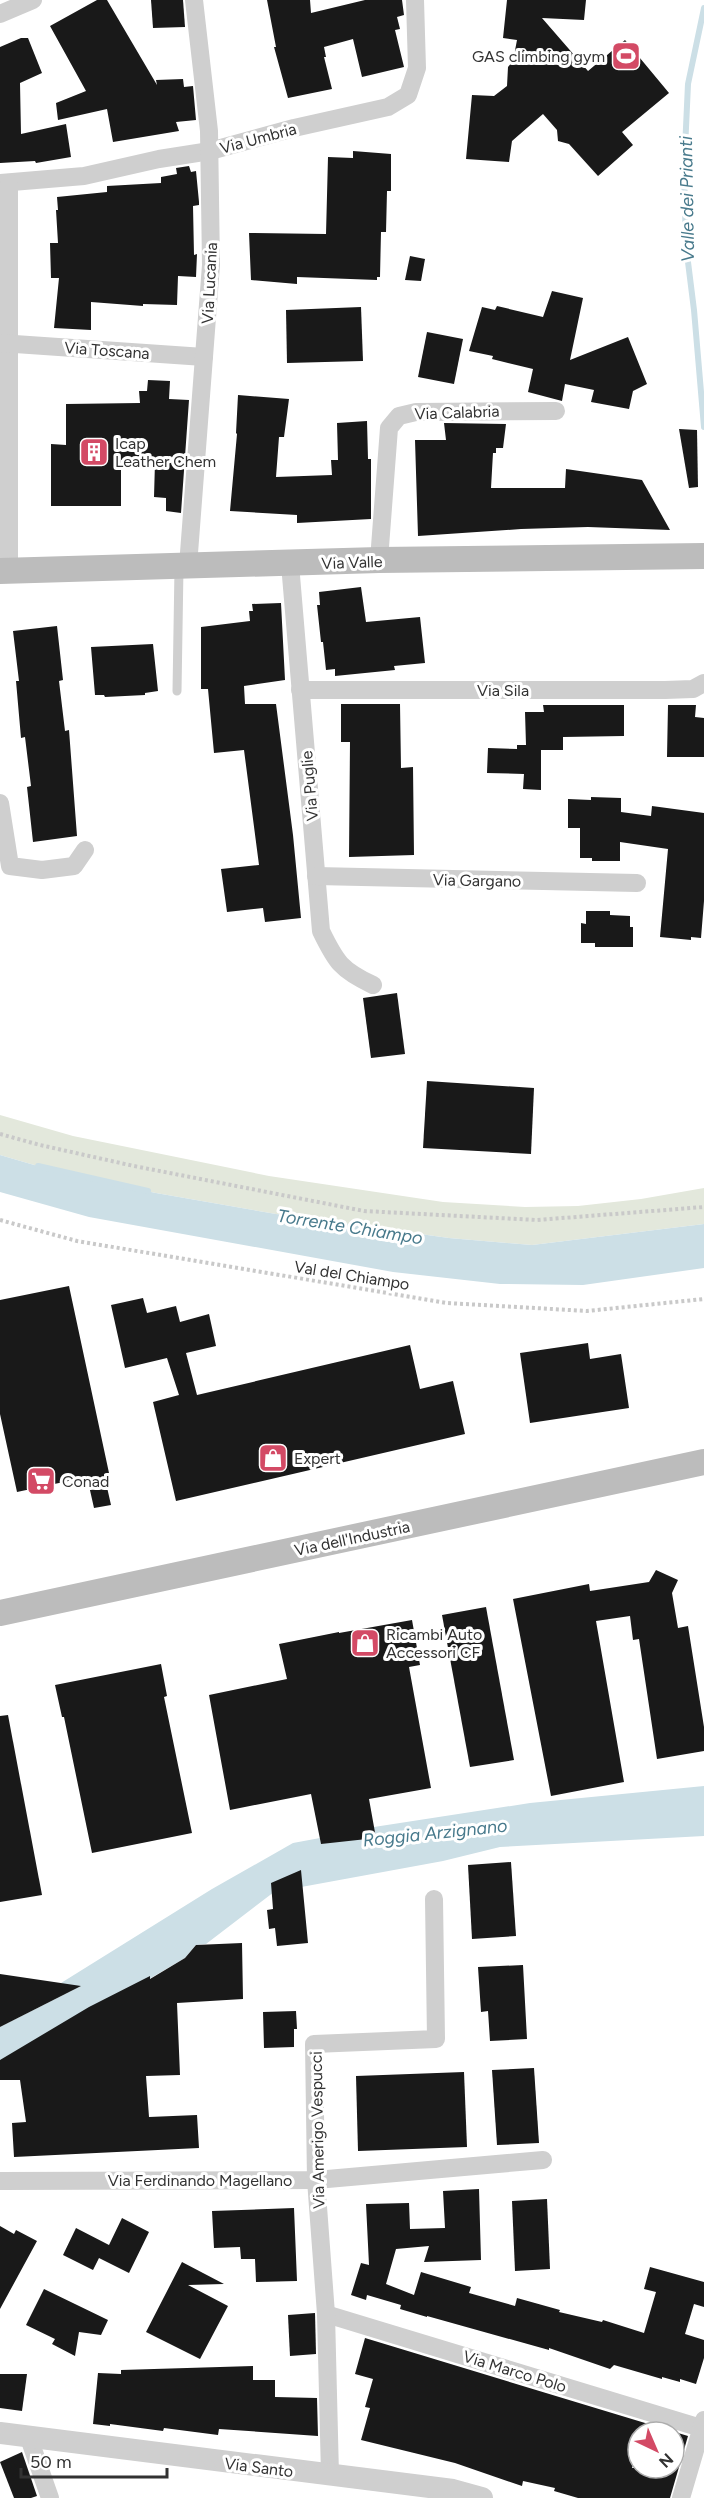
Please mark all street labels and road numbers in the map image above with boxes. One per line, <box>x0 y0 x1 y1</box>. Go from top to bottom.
street label: Via Umbria <box>218 119 299 158</box>
street label: Via Lucania <box>198 242 221 324</box>
street label: Via Toscana <box>64 338 150 363</box>
street label: Via Calabria <box>414 402 500 423</box>
street label: Via Valle <box>321 552 383 573</box>
street label: Via Sila <box>477 681 529 700</box>
street label: Via Puglie <box>297 750 322 822</box>
street label: Via Gargano <box>433 870 521 891</box>
street label: Val del Chiampo <box>293 1257 411 1294</box>
street label: Via dell'Industria <box>293 1517 412 1560</box>
street label: Via Amerigo Vespucci <box>307 2051 328 2209</box>
street label: Via Ferdinando Magellano <box>108 2171 292 2190</box>
street label: Via Marco Polo <box>461 2347 569 2396</box>
street label: Via Santo <box>223 2454 294 2481</box>

